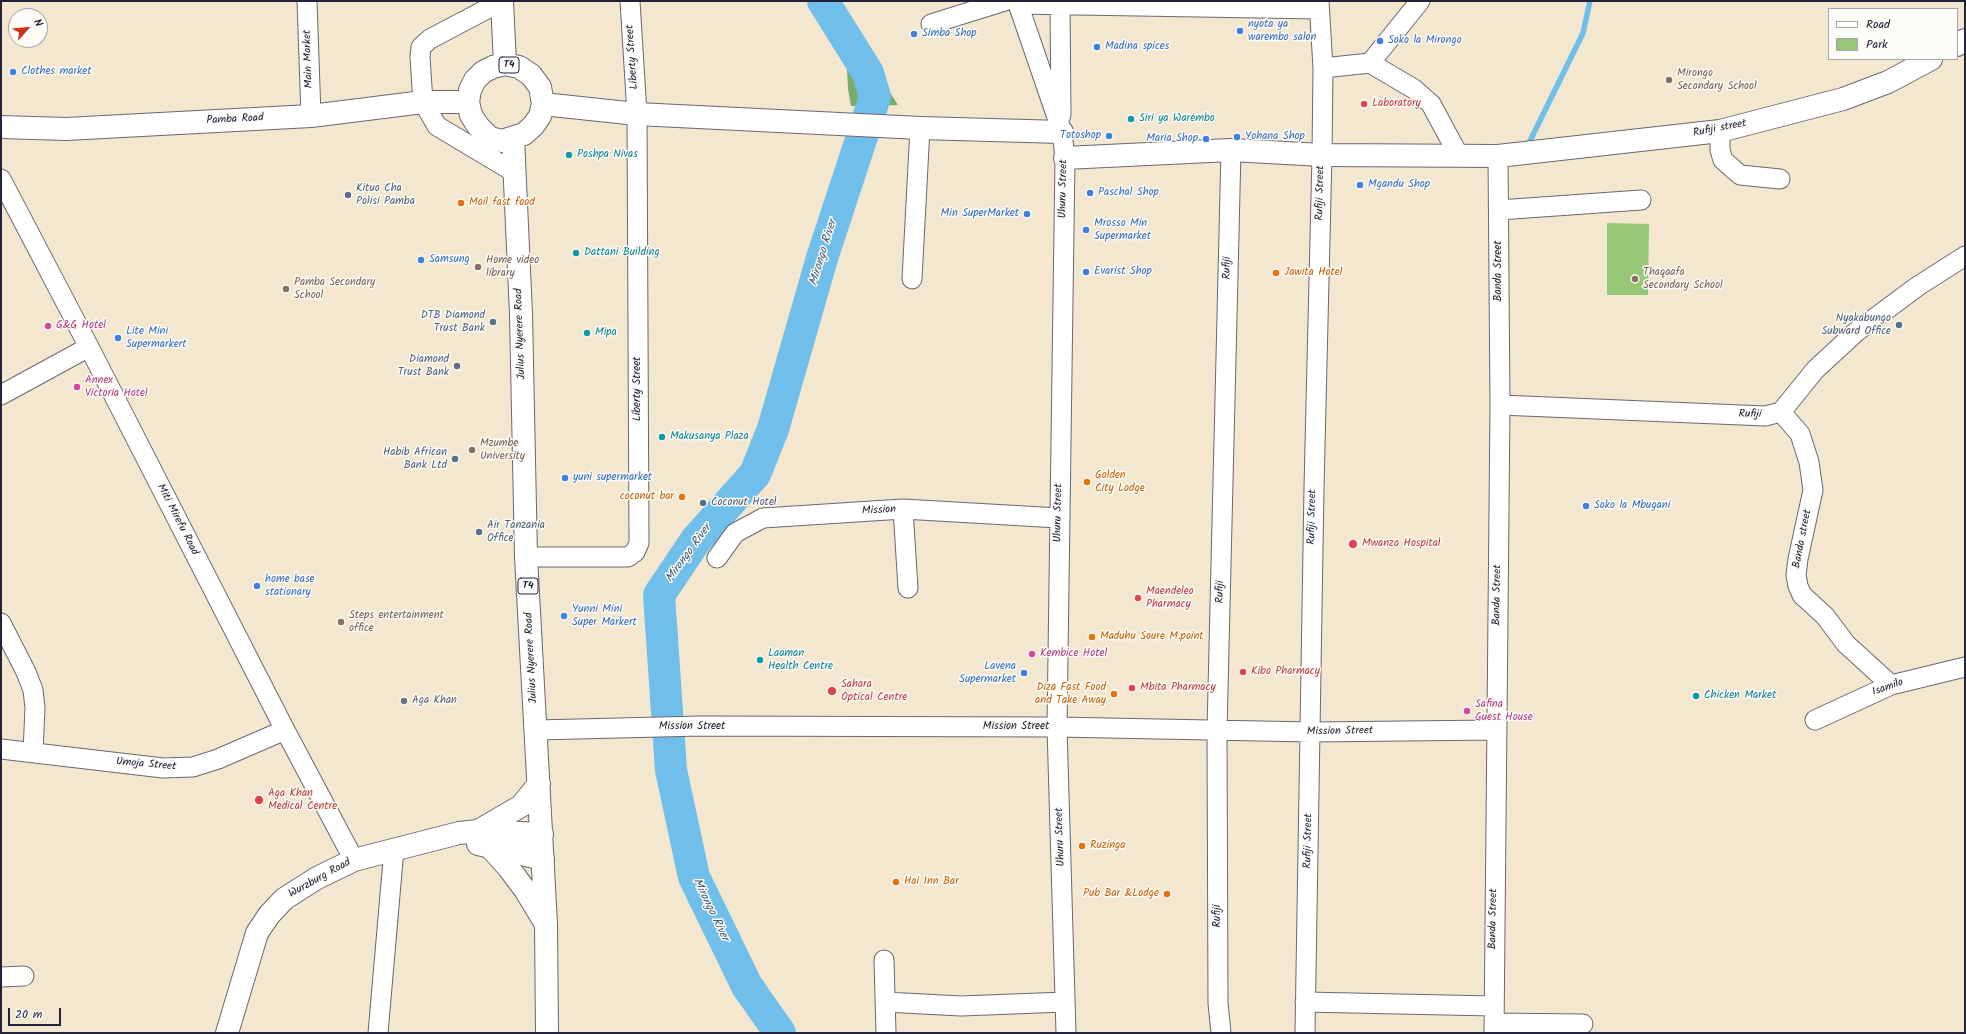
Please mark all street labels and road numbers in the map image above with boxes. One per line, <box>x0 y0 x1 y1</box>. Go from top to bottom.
street label: Liberty Street <box>624 24 642 90</box>
street label: Main Market <box>301 30 317 88</box>
road number: T4 <box>499 57 519 73</box>
street label: Pamba Road <box>206 112 264 128</box>
street label: Rufiji street <box>1692 117 1748 141</box>
street label: Uhuru Street <box>1057 159 1071 219</box>
street label: Rufiji Street <box>1314 165 1328 221</box>
street label: Banda Street <box>1492 241 1506 301</box>
street label: Rufiji <box>1221 256 1235 280</box>
street label: Julius Nyerere Road <box>513 288 529 380</box>
street label: Liberty Street <box>631 357 645 421</box>
street label: Rufiji <box>1738 408 1762 422</box>
street label: Miti Mirefu Road <box>153 482 201 558</box>
street label: Uhuru Street <box>1052 483 1066 543</box>
street label: Rufiji Street <box>1306 489 1320 545</box>
street label: Mission <box>862 504 896 518</box>
street label: Banda street <box>1791 508 1815 570</box>
street label: Banda Street <box>1491 564 1505 626</box>
road number: T4 <box>518 578 538 594</box>
street label: Rufiji <box>1214 580 1228 604</box>
street label: Julius Nyerere Road <box>523 612 541 704</box>
street label: Isamilo <box>1871 676 1905 700</box>
street label: Mission Street <box>659 720 725 734</box>
street label: Mission Street <box>983 720 1049 734</box>
street label: Mission Street <box>1307 725 1373 739</box>
street label: Umoja Street <box>115 756 177 774</box>
street label: Uhuru Street <box>1053 807 1069 867</box>
street label: Rufiji Street <box>1302 813 1316 869</box>
street label: Wurzburg Road <box>287 857 353 901</box>
street label: Banda Street <box>1487 888 1501 950</box>
street label: Rufiji <box>1211 905 1225 927</box>

